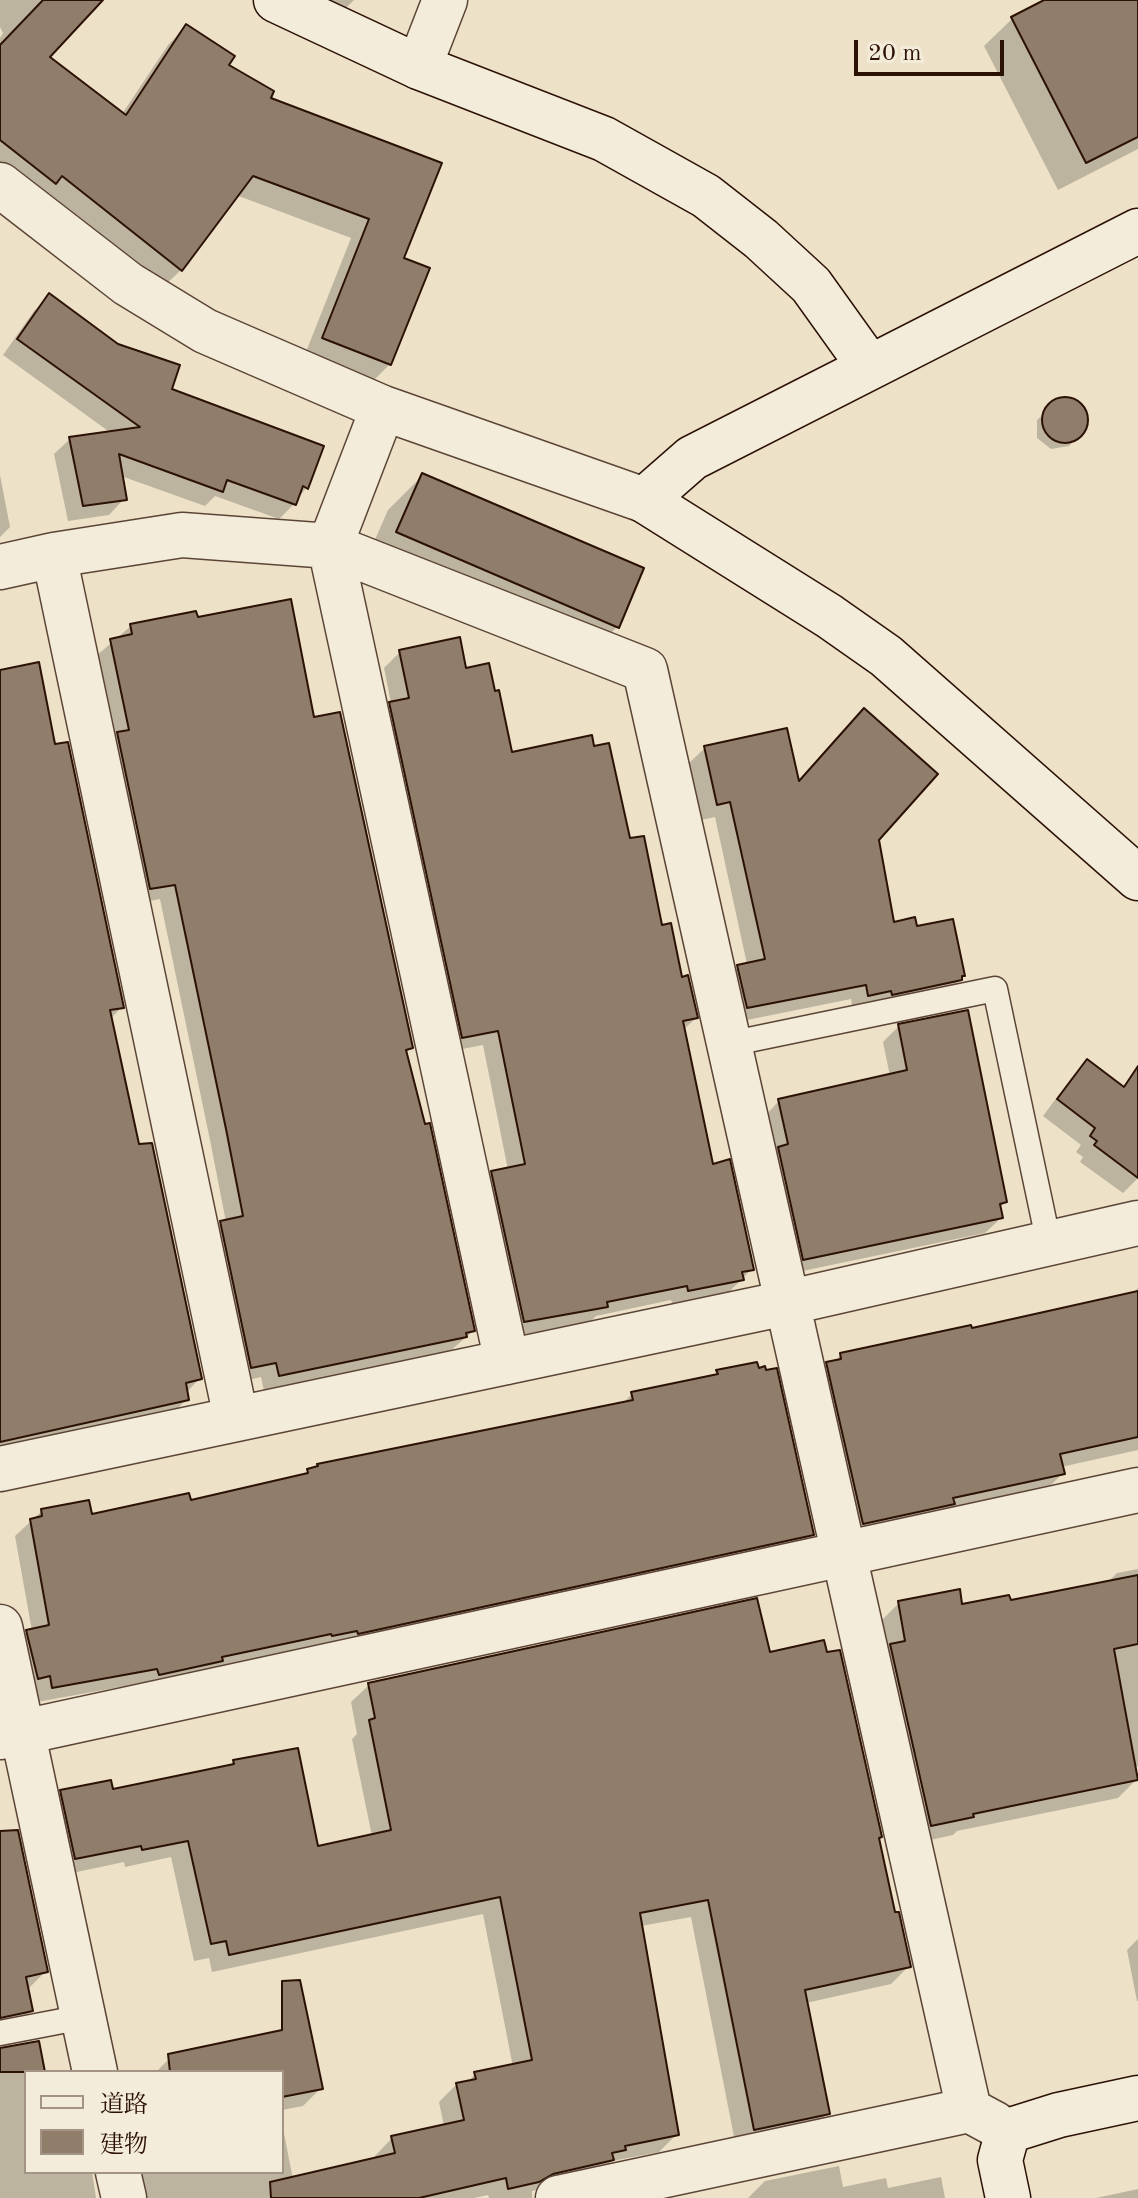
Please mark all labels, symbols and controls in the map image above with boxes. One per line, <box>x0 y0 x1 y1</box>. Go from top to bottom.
scale bar <box>858 24 1008 74</box>
text: 20 m <box>868 42 922 66</box>
legend <box>24 2070 284 2174</box>
text: 道路 <box>100 2094 148 2118</box>
text: 建物 <box>100 2134 148 2158</box>

